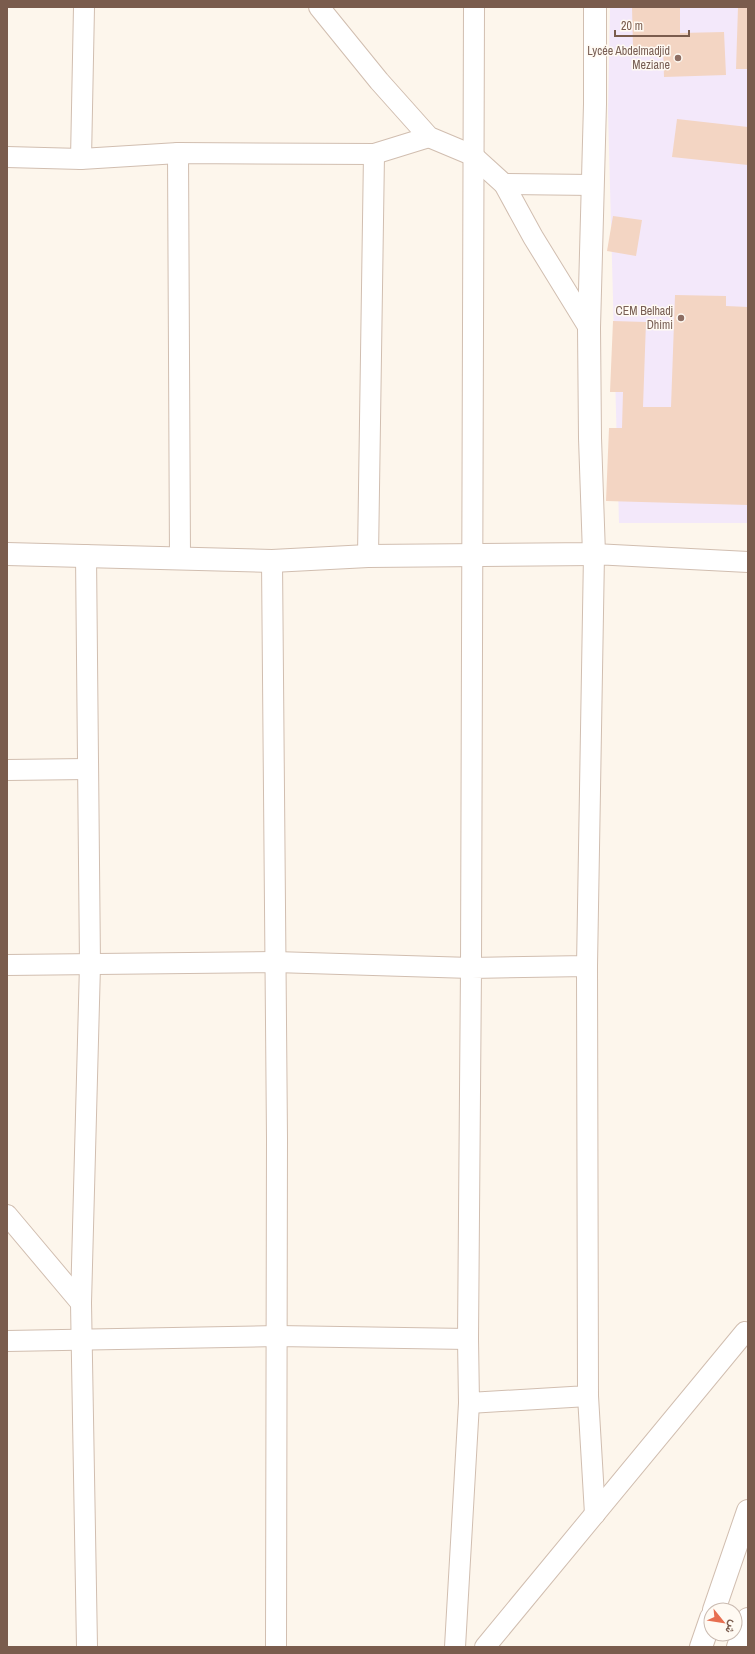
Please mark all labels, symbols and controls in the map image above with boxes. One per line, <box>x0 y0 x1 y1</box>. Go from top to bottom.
scale bar <box>615 12 689 38</box>
text: 20 m <box>621 18 643 34</box>
place label: Lycée Abdelmadjid Meziane <box>587 43 670 73</box>
marker: Lycée Abdelmadjid Meziane <box>673 53 683 63</box>
place label: CEM Belhadj Dhimi <box>616 303 673 333</box>
marker: CEM Belhadj Dhimi <box>676 313 686 323</box>
north arrow <box>703 1602 743 1642</box>
text: ش <box>722 1618 741 1636</box>

